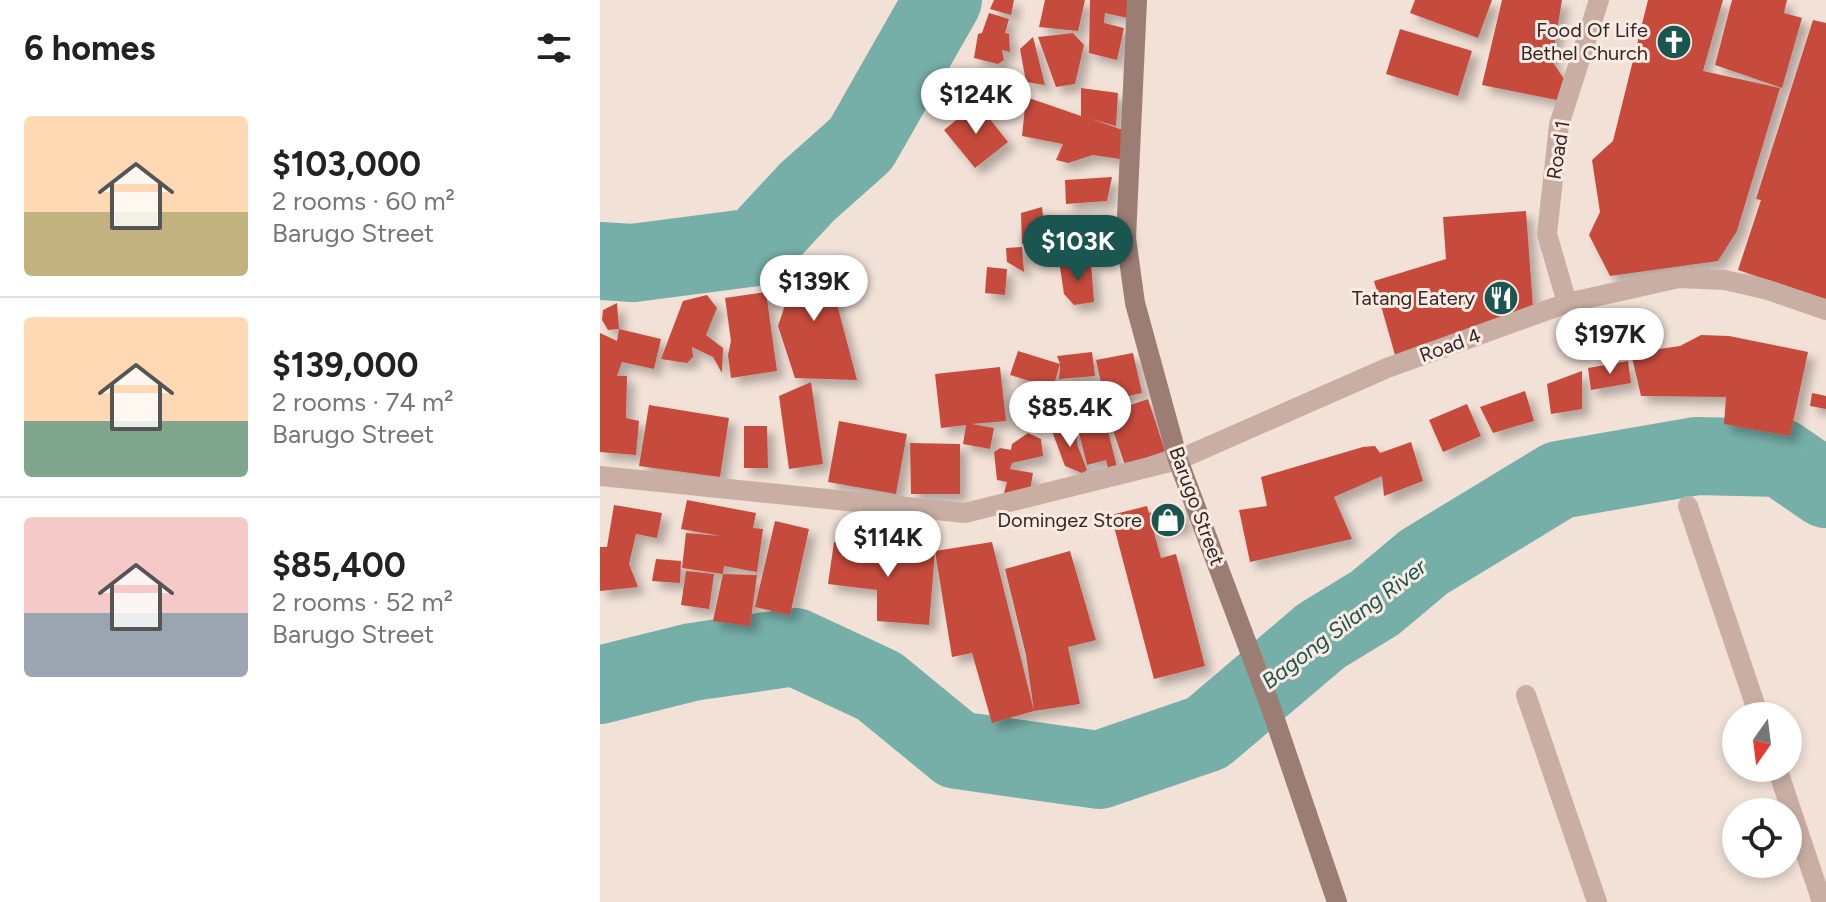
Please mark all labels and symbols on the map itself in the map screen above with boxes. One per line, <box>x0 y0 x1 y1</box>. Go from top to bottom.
place label: Food Of Life Bethel Church <box>1520 18 1648 65</box>
church icon: Food Of Life Bethel Church <box>1655 23 1693 61</box>
pin: $124K <box>920 68 1032 136</box>
street label: Road 1 <box>1542 119 1574 181</box>
pin: $103K <box>1022 215 1134 283</box>
pin: $139K <box>758 255 870 323</box>
restaurant icon: Tatang Eatery <box>1482 279 1520 317</box>
place label: Tatang Eatery <box>1352 286 1475 310</box>
pin: $197K <box>1554 308 1666 376</box>
street label: Road 4 <box>1416 323 1484 367</box>
pin: $85.4K <box>1005 381 1135 449</box>
street label: Barugo Street <box>1164 443 1230 569</box>
shop icon: Domingez Store <box>1149 501 1187 539</box>
place label: Domingez Store <box>997 508 1142 532</box>
pin: $114K <box>832 511 944 579</box>
water label: Bagong Silang River <box>1256 552 1433 695</box>
north arrow <box>1722 702 1802 782</box>

